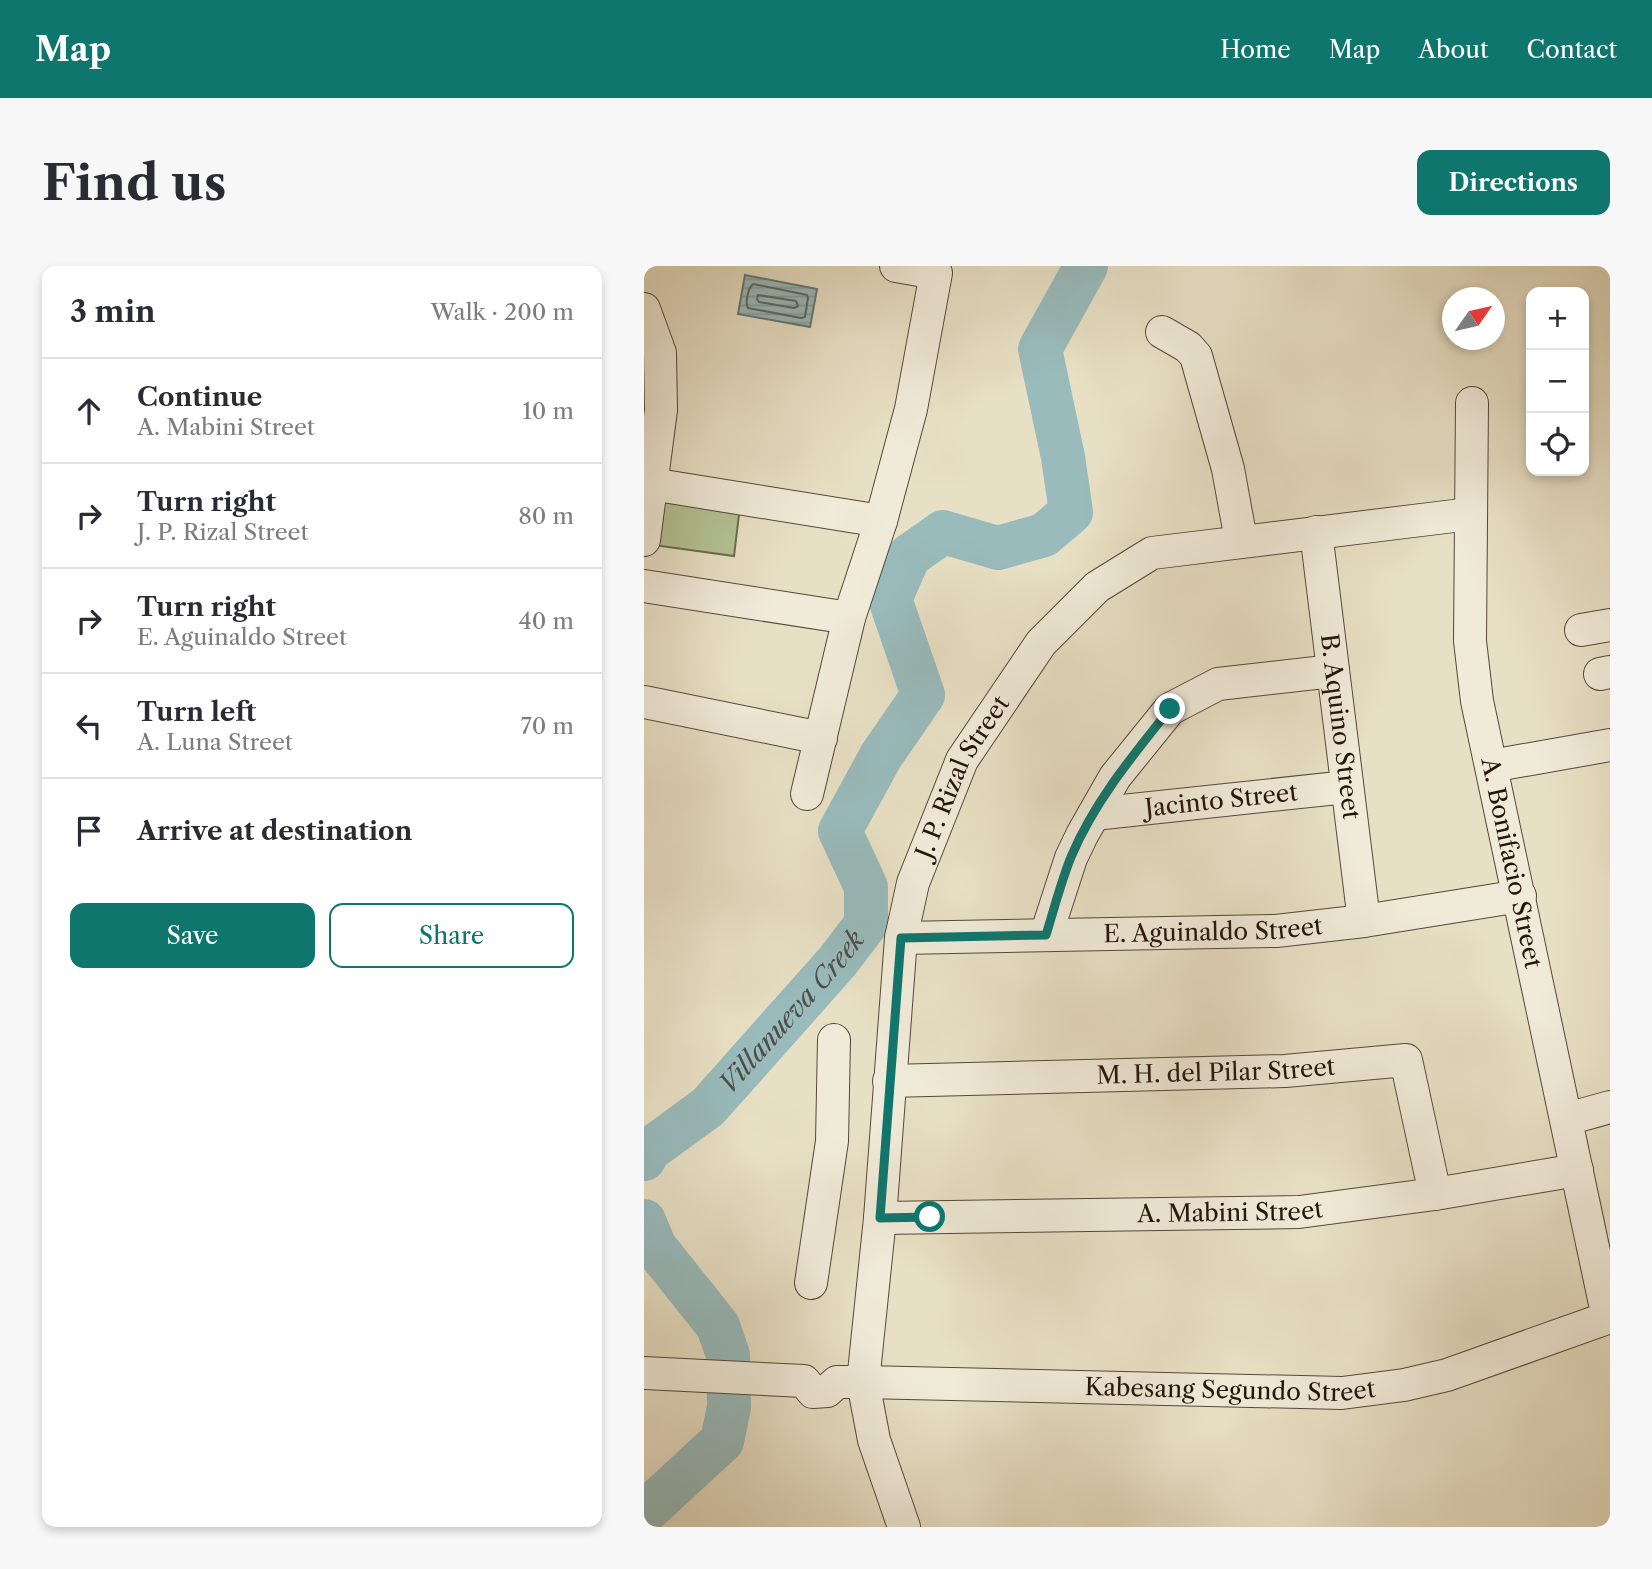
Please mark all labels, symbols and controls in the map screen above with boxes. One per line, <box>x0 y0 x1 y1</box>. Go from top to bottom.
text: Map <box>35 29 111 70</box>
text: Home <box>1220 35 1291 64</box>
text: Map <box>1329 35 1380 64</box>
text: About <box>1418 35 1489 64</box>
text: Contact <box>1527 35 1617 64</box>
button: Directions <box>1417 150 1610 215</box>
text: Find us <box>42 152 226 213</box>
north arrow <box>1442 287 1505 350</box>
map controls <box>1526 287 1589 476</box>
button: + <box>1526 287 1589 350</box>
text: 3 min <box>70 293 156 330</box>
text: Walk · 200 m <box>430 298 574 326</box>
button: − <box>1526 350 1589 413</box>
text: Continue <box>137 381 262 413</box>
icon: ahead <box>70 392 108 430</box>
text: 10 m <box>522 397 574 425</box>
text: A. Mabini Street <box>137 413 315 441</box>
button: locate <box>1526 413 1589 476</box>
text: Turn right <box>137 486 276 518</box>
icon: right <box>70 497 108 535</box>
text: 80 m <box>518 502 574 530</box>
text: J. P. Rizal Street <box>137 518 309 546</box>
text: Turn right <box>137 591 276 623</box>
icon: right <box>70 602 108 640</box>
text: 40 m <box>519 607 574 635</box>
text: E. Aguinaldo Street <box>137 623 347 651</box>
street label: B. Aquino Street <box>1315 632 1366 821</box>
street label: J. P. Rizal Street <box>908 690 1015 866</box>
route end <box>1154 693 1185 724</box>
text: Turn left <box>137 696 256 728</box>
icon: left <box>70 707 108 745</box>
text: 70 m <box>521 712 574 740</box>
text: A. Luna Street <box>137 728 293 756</box>
street label: A. Bonifacio Street <box>1475 754 1548 971</box>
street label: Jacinto Street <box>1139 777 1300 823</box>
icon: arrive <box>70 812 108 850</box>
text: Arrive at destination <box>137 815 412 847</box>
button: Save <box>70 903 315 968</box>
button: Share <box>329 903 574 968</box>
street label: E. Aguinaldo Street <box>1103 911 1324 948</box>
water label: Villanueva Creek <box>712 924 872 1100</box>
street label: M. H. del Pilar Street <box>1096 1051 1337 1090</box>
street label: A. Mabini Street <box>1136 1194 1325 1228</box>
route start <box>914 1201 945 1232</box>
street label: Kabesang Segundo Street <box>1084 1372 1377 1407</box>

